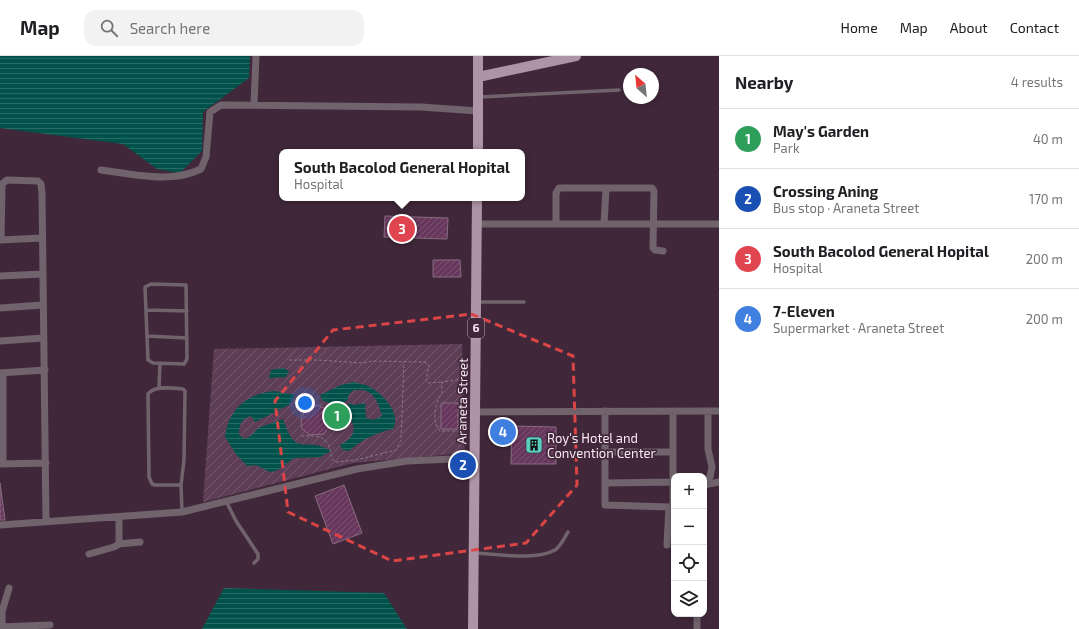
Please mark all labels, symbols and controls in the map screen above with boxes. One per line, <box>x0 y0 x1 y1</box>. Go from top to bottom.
search box <box>84 10 364 46</box>
text: Map <box>20 16 60 39</box>
icon: search <box>98 17 120 39</box>
text: Search here <box>130 19 210 37</box>
text: Home <box>841 19 878 36</box>
text: Map <box>900 19 928 36</box>
text: About <box>950 19 988 36</box>
text: Contact <box>1010 19 1059 36</box>
north arrow <box>623 68 659 104</box>
text: Nearby <box>735 72 793 92</box>
text: 4 results <box>1011 74 1063 90</box>
text: May's Garden <box>773 122 869 140</box>
text: 1 <box>745 131 751 147</box>
text: 40 m <box>1033 131 1063 147</box>
text: Park <box>773 140 800 156</box>
popup <box>279 149 525 201</box>
text: South Bacolod General Hopital <box>294 158 510 176</box>
text: Hospital <box>294 176 343 192</box>
text: Crossing Aning <box>773 182 878 200</box>
text: 2 <box>744 191 752 207</box>
text: 170 m <box>1029 191 1063 207</box>
text: Bus stop · Araneta Street <box>773 200 919 216</box>
pin: 3 <box>389 214 415 244</box>
text: South Bacolod General Hopital <box>773 242 989 260</box>
text: 3 <box>744 251 752 267</box>
text: 200 m <box>1026 251 1063 267</box>
text: Hospital <box>773 260 822 276</box>
text: 7-Eleven <box>773 302 835 320</box>
text: 4 <box>744 311 752 327</box>
text: 200 m <box>1026 311 1063 327</box>
road number: 6 <box>468 318 484 338</box>
text: Supermarket · Araneta Street <box>773 320 944 336</box>
street label: Araneta Street <box>453 358 471 444</box>
your location <box>295 393 315 413</box>
pin: 1 <box>324 401 350 431</box>
pin: 4 <box>490 417 516 447</box>
place label: Roy's Hotel and Convention Center <box>547 430 656 461</box>
building icon: Roy's Hotel and Convention Center <box>524 435 544 455</box>
pin: 2 <box>450 450 476 480</box>
map controls <box>671 473 707 617</box>
button: + <box>671 473 707 509</box>
button: − <box>671 509 707 545</box>
button: locate <box>671 545 707 581</box>
button: layers <box>671 581 707 617</box>

